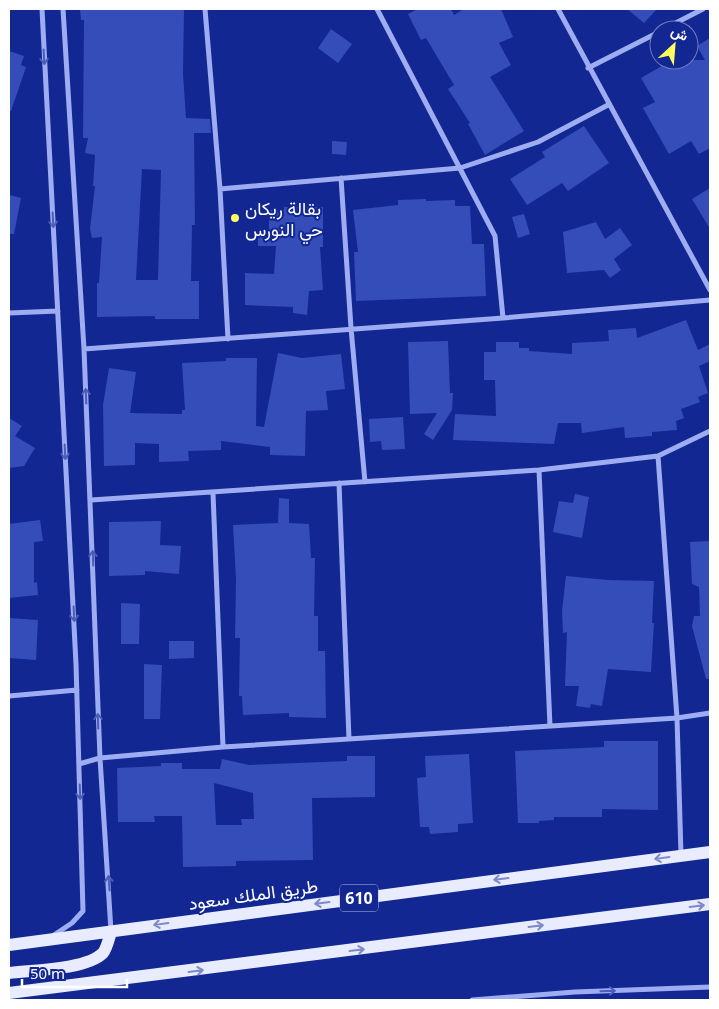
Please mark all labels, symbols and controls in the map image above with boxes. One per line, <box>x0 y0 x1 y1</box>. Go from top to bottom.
north arrow <box>649 20 699 70</box>
text: ش <box>668 21 692 45</box>
one-way arrow <box>40 49 49 65</box>
place label: بقالة ريكان حي النورس <box>245 196 323 245</box>
one-way arrow <box>48 211 57 227</box>
marker: بقالة ريكان حي النورس <box>229 212 241 224</box>
one-way arrow <box>82 388 91 404</box>
one-way arrow <box>61 444 70 460</box>
one-way arrow <box>88 551 98 567</box>
one-way arrow <box>69 606 78 622</box>
one-way arrow <box>94 713 103 729</box>
one-way arrow <box>75 783 85 799</box>
one-way arrow <box>654 854 670 864</box>
street label: طريق الملك سعود <box>187 873 319 915</box>
one-way arrow <box>493 874 509 884</box>
one-way arrow <box>104 875 114 891</box>
road number: 610 <box>340 884 378 911</box>
one-way arrow <box>315 898 331 908</box>
one-way arrow <box>689 900 705 910</box>
one-way arrow <box>154 920 170 930</box>
one-way arrow <box>527 921 543 931</box>
one-way arrow <box>349 944 365 954</box>
scale bar <box>22 956 128 988</box>
text: 50 m <box>30 963 65 983</box>
one-way arrow <box>188 965 204 975</box>
one-way arrow <box>599 986 615 996</box>

